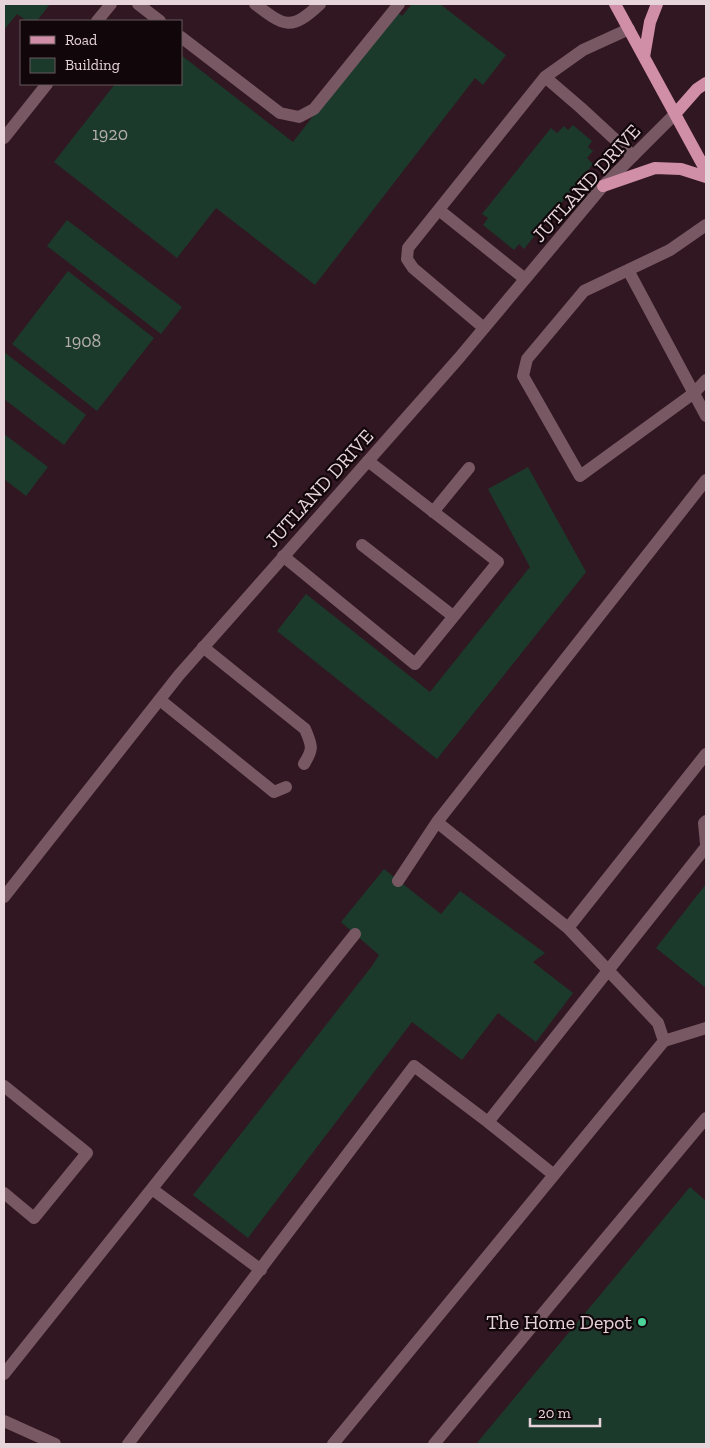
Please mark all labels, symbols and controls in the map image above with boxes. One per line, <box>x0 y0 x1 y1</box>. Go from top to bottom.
legend <box>20 20 182 85</box>
text: Road <box>65 31 98 49</box>
text: Building <box>65 56 120 74</box>
street label: JUTLAND DRIVE <box>527 119 645 247</box>
house number: 1920 <box>92 123 128 145</box>
house number: 1908 <box>65 330 101 352</box>
street label: JUTLAND DRIVE <box>260 424 378 552</box>
place label: The Home Depot <box>486 1310 633 1334</box>
marker: The Home Depot <box>636 1316 648 1328</box>
scale bar <box>530 1396 600 1428</box>
text: 20 m <box>538 1404 571 1422</box>

